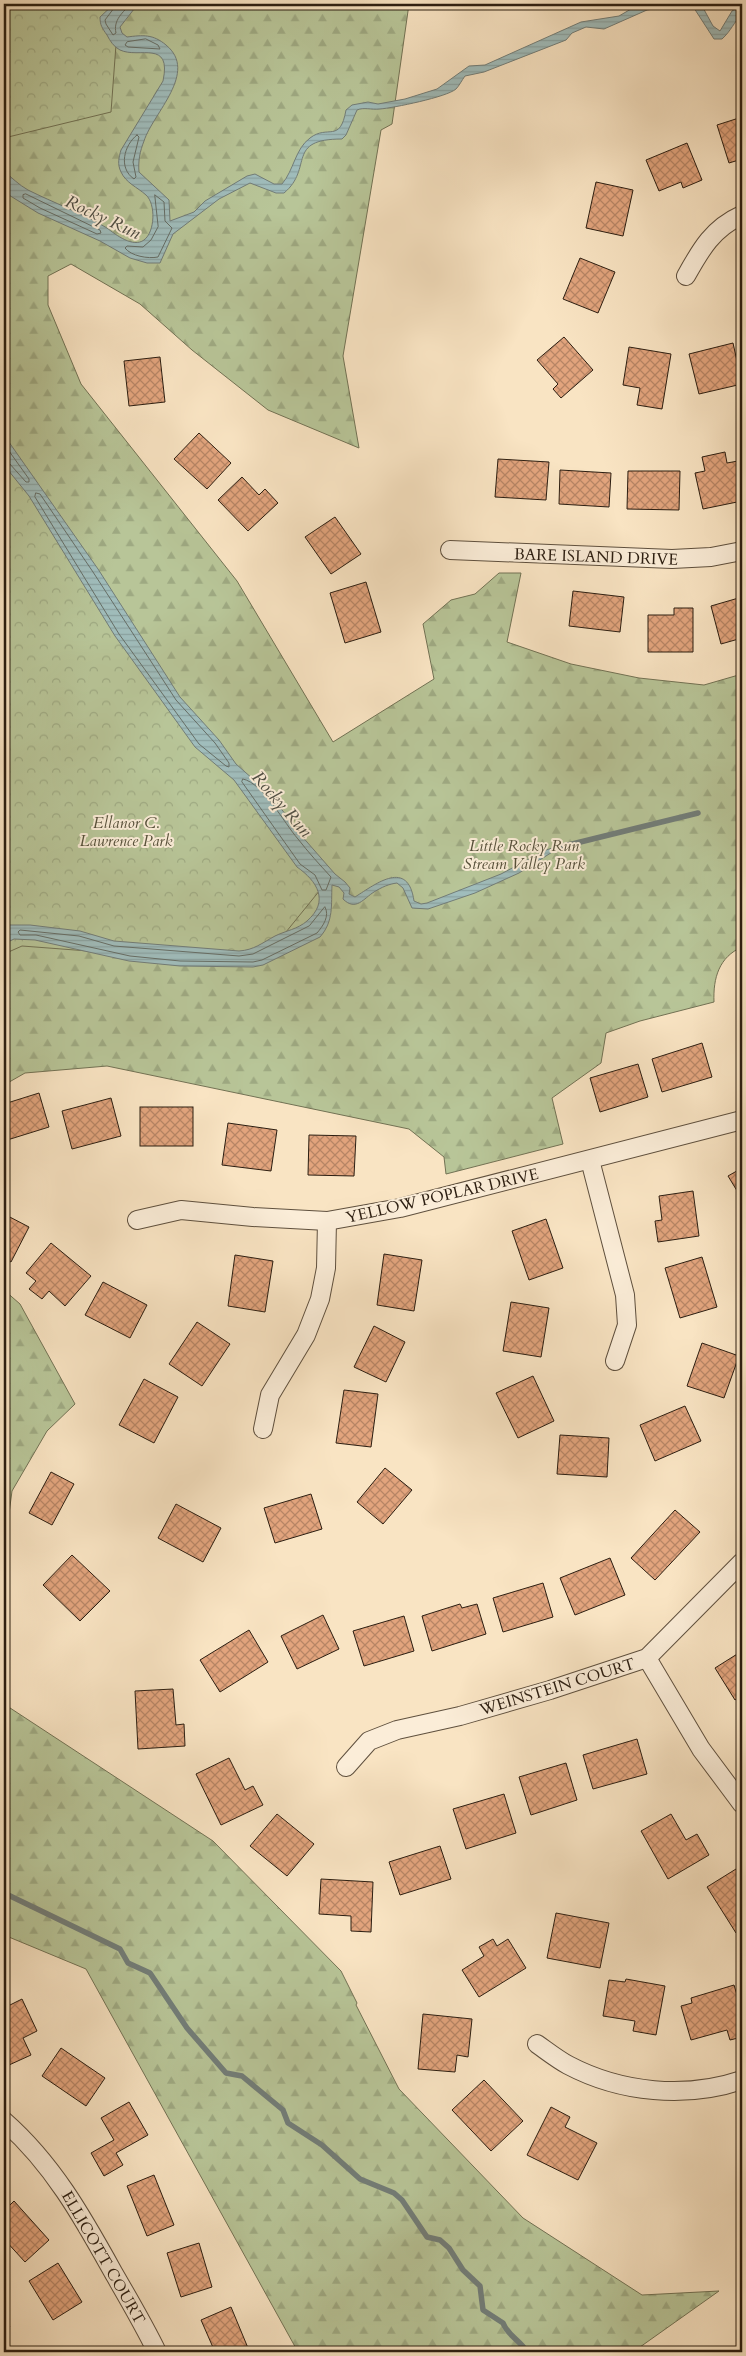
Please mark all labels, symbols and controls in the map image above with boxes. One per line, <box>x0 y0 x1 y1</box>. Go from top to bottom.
water label: Rocky Run <box>61 189 145 246</box>
street label: BARE ISLAND DRIVE <box>514 543 679 571</box>
water label: Rocky Run <box>246 766 318 843</box>
park label: Ellanor C. Lawrence Park <box>80 812 173 852</box>
park label: Little Rocky Run Stream Valley Park <box>463 835 585 875</box>
street label: YELLOW POPLAR DRIVE <box>344 1163 541 1229</box>
street label: WEINSTEIN COURT <box>476 1653 638 1721</box>
street label: ELLICOTT COURT <box>56 2187 150 2328</box>

